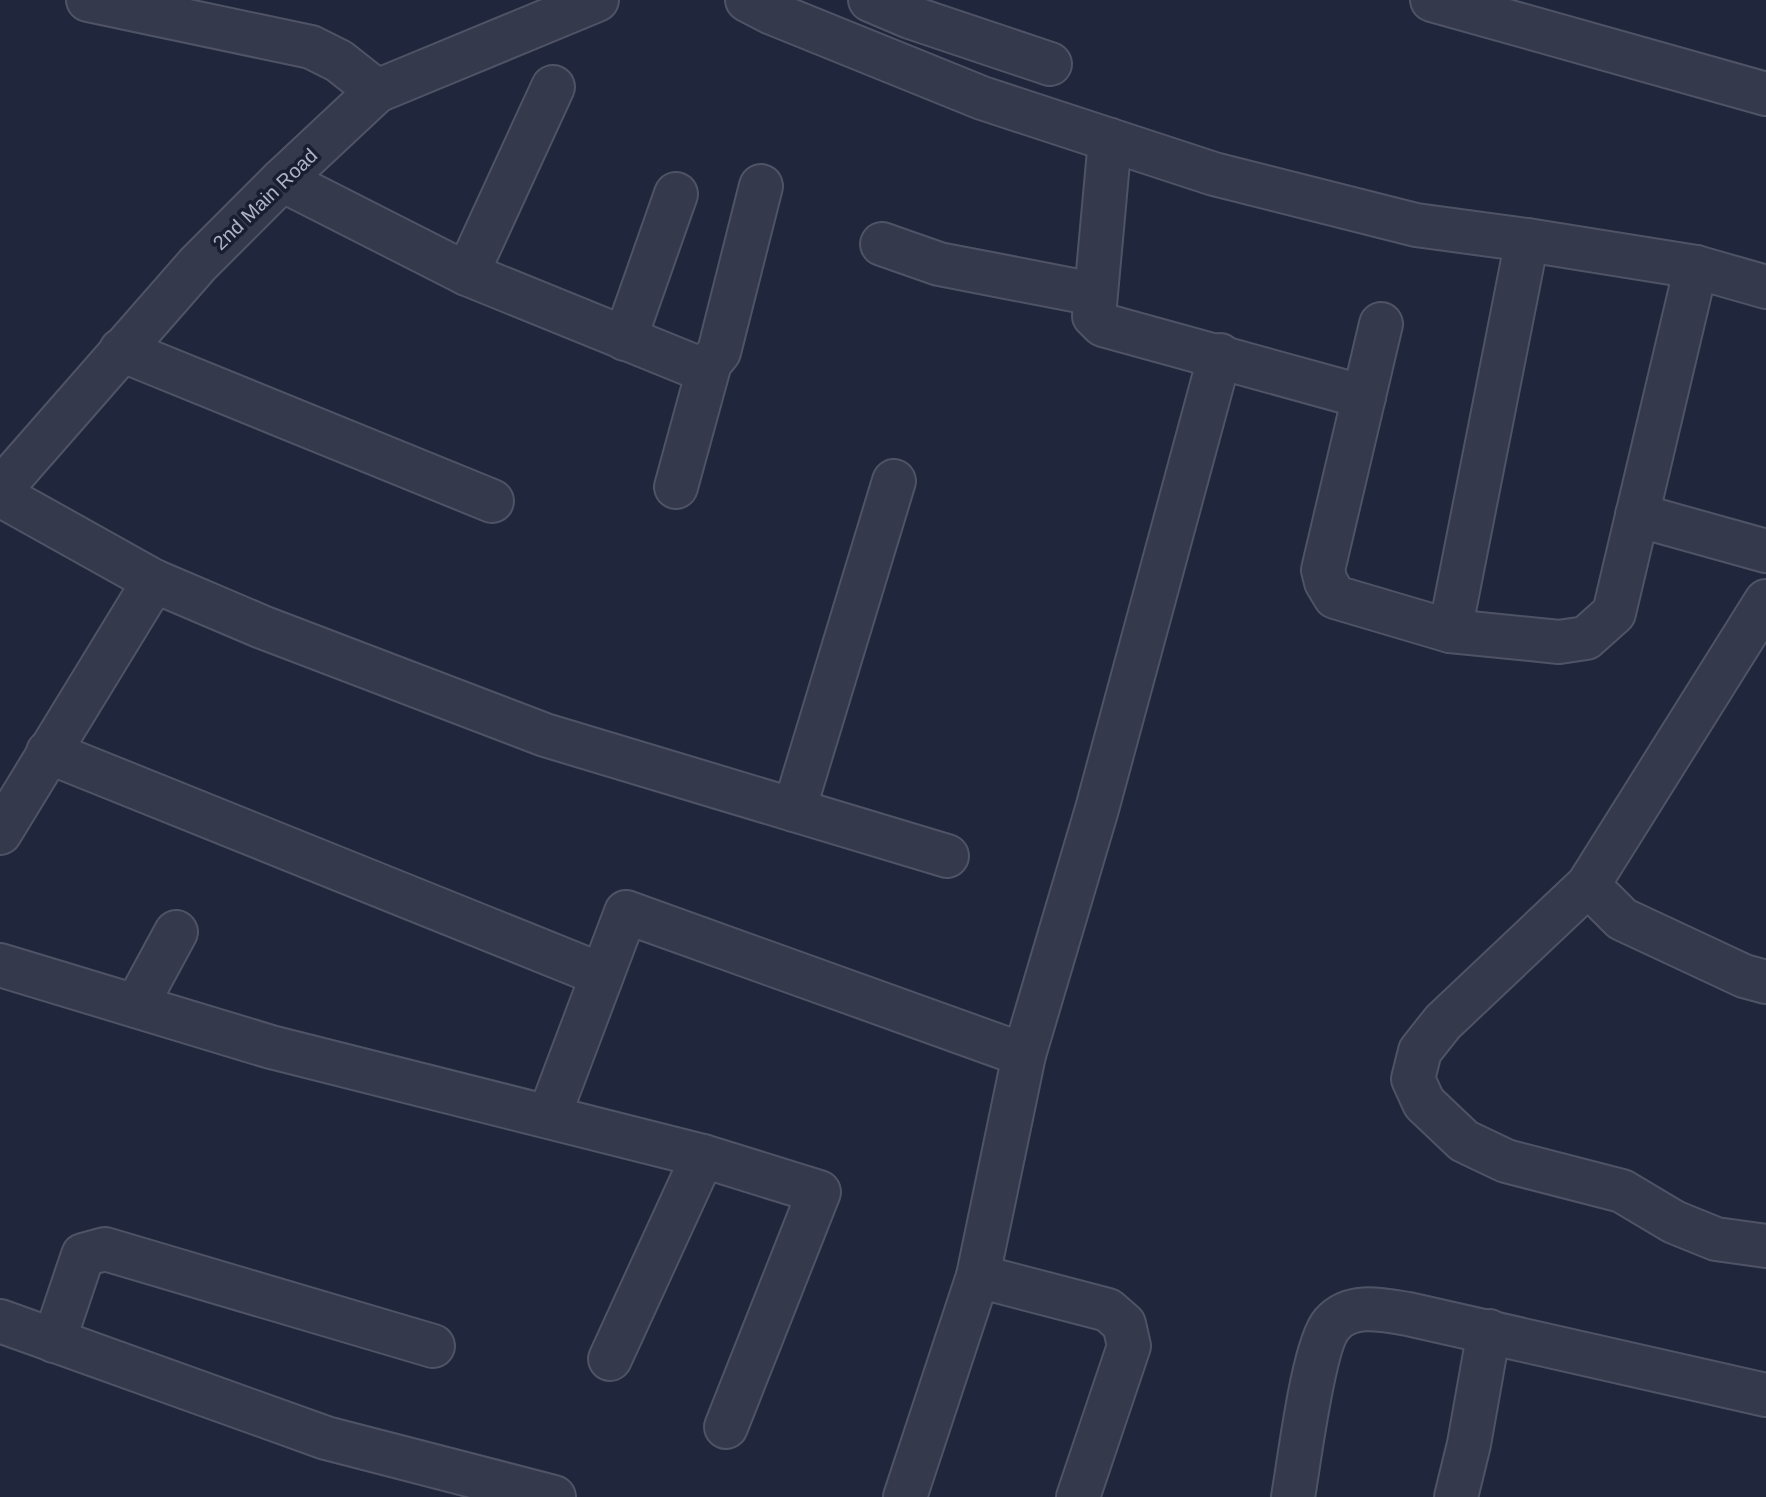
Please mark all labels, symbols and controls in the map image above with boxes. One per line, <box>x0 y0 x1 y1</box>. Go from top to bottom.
street label: 2nd Main Road <box>209 144 321 254</box>

